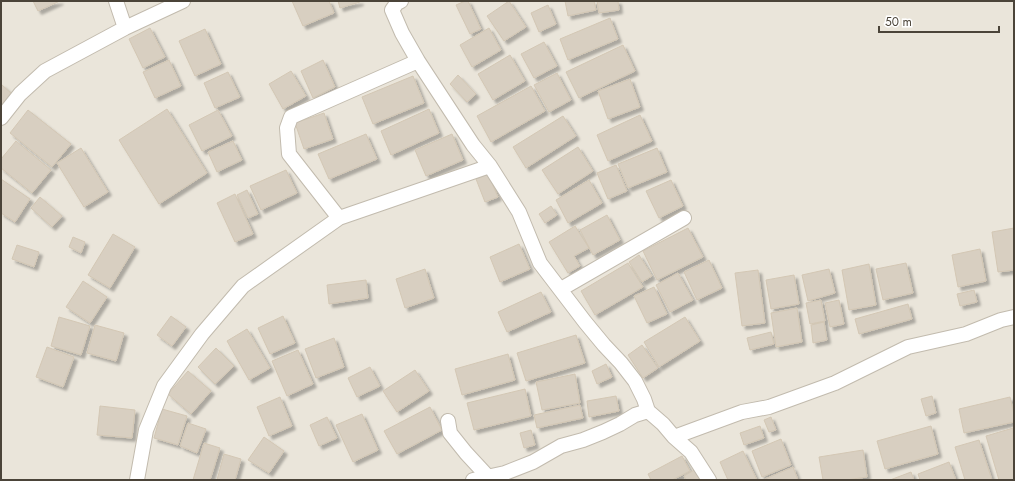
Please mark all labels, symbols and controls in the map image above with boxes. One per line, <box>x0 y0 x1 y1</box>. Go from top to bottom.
scale bar <box>879 8 999 34</box>
text: 50 m <box>885 13 912 31</box>

